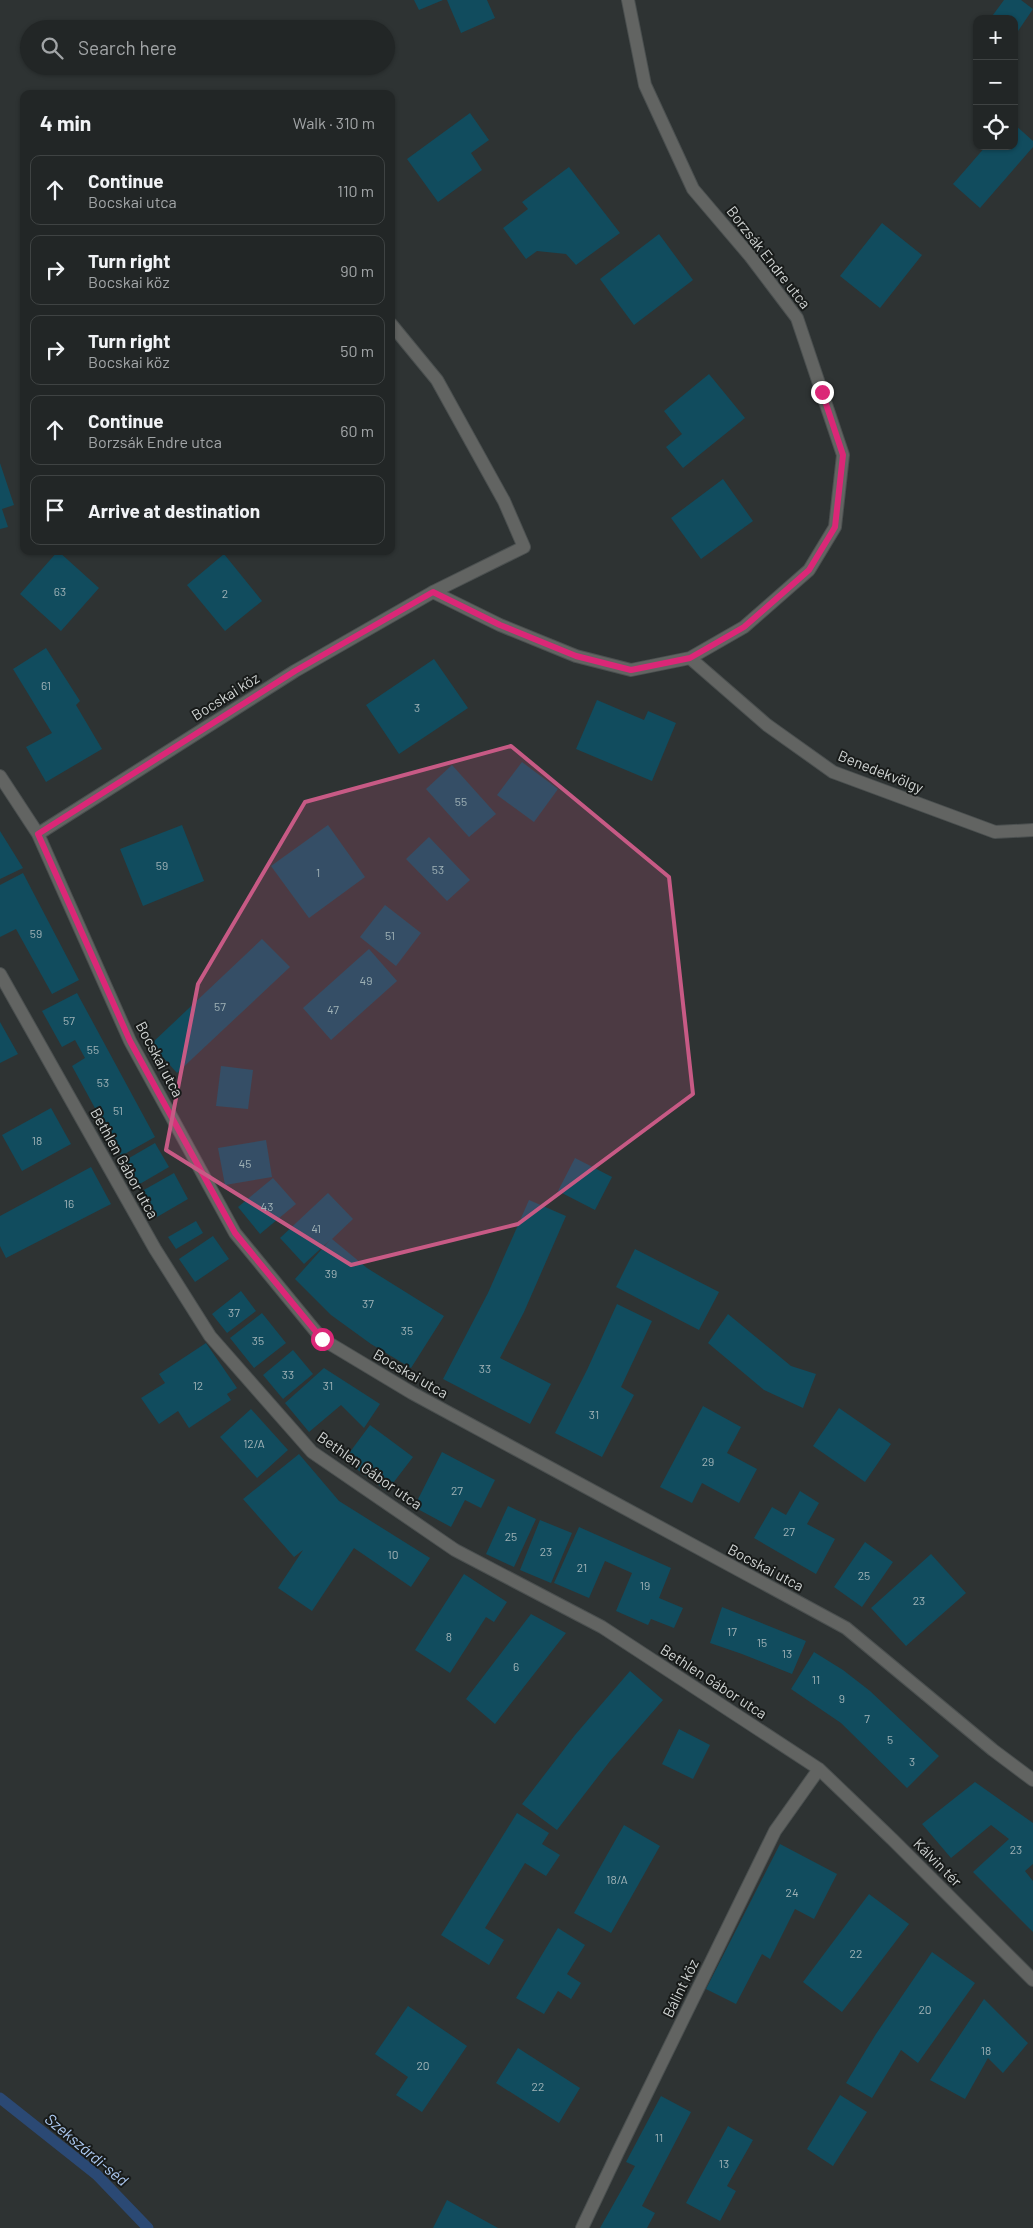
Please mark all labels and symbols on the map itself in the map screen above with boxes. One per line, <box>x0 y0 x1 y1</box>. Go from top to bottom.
street label: Borzsák Endre utca <box>723 202 815 312</box>
route end <box>811 381 834 404</box>
house number: 63 <box>54 584 66 598</box>
house number: 2 <box>222 586 228 600</box>
street label: Bocskai köz <box>188 668 262 724</box>
house number: 61 <box>41 678 51 692</box>
house number: 3 <box>414 700 420 714</box>
street label: Benedekvölgy <box>836 746 926 796</box>
house number: 55 <box>455 794 467 808</box>
house number: 59 <box>156 858 168 872</box>
house number: 53 <box>432 862 444 876</box>
house number: 1 <box>316 865 320 879</box>
house number: 59 <box>30 926 42 940</box>
house number: 51 <box>385 928 395 942</box>
house number: 49 <box>360 973 372 987</box>
house number: 57 <box>214 999 226 1013</box>
house number: 47 <box>327 1002 339 1016</box>
house number: 57 <box>63 1013 75 1027</box>
street label: Bocskai utca <box>133 1018 187 1100</box>
house number: 55 <box>87 1042 99 1056</box>
house number: 53 <box>97 1075 109 1089</box>
house number: 51 <box>113 1103 123 1117</box>
street label: Bethlen Gábor utca <box>87 1105 163 1221</box>
house number: 18 <box>32 1133 42 1147</box>
house number: 45 <box>239 1156 251 1170</box>
house number: 16 <box>64 1196 74 1210</box>
house number: 43 <box>261 1199 273 1213</box>
house number: 41 <box>311 1221 321 1235</box>
house number: 39 <box>325 1266 337 1280</box>
house number: 37 <box>362 1296 374 1310</box>
house number: 37 <box>228 1305 240 1319</box>
house number: 35 <box>401 1323 413 1337</box>
route start <box>311 1328 334 1351</box>
house number: 35 <box>252 1333 264 1347</box>
street label: Bocskai utca <box>370 1344 452 1402</box>
house number: 33 <box>479 1361 491 1375</box>
house number: 33 <box>282 1367 294 1381</box>
house number: 12 <box>193 1378 203 1392</box>
house number: 31 <box>323 1378 333 1392</box>
house number: 31 <box>589 1407 599 1421</box>
street label: Bethlen Gábor utca <box>314 1427 426 1513</box>
house number: 12/A <box>243 1436 265 1450</box>
house number: 29 <box>702 1454 714 1468</box>
house number: 27 <box>451 1483 463 1497</box>
house number: 27 <box>783 1524 795 1538</box>
house number: 25 <box>505 1529 517 1543</box>
street label: Bocskai utca <box>725 1540 807 1594</box>
house number: 23 <box>540 1544 552 1558</box>
house number: 10 <box>388 1547 398 1561</box>
house number: 21 <box>577 1560 587 1574</box>
house number: 25 <box>858 1568 870 1582</box>
house number: 19 <box>640 1578 650 1592</box>
house number: 23 <box>913 1593 925 1607</box>
house number: 17 <box>727 1624 737 1638</box>
house number: 8 <box>446 1629 452 1643</box>
house number: 15 <box>757 1635 767 1649</box>
street label: Bethlen Gábor utca <box>657 1640 771 1722</box>
house number: 13 <box>782 1646 792 1660</box>
house number: 6 <box>513 1659 519 1673</box>
house number: 11 <box>812 1672 820 1686</box>
house number: 9 <box>839 1691 845 1705</box>
house number: 7 <box>864 1711 870 1725</box>
house number: 5 <box>887 1732 893 1746</box>
house number: 3 <box>909 1754 915 1768</box>
street label: Kálvin tér <box>910 1834 966 1890</box>
house number: 23 <box>1010 1842 1022 1856</box>
house number: 18/A <box>606 1872 628 1886</box>
house number: 24 <box>785 1885 799 1899</box>
house number: 22 <box>850 1946 862 1960</box>
street label: Bálint köz <box>658 1956 702 2020</box>
house number: 20 <box>918 2002 932 2016</box>
house number: 18 <box>981 2043 991 2057</box>
house number: 20 <box>416 2058 430 2072</box>
house number: 22 <box>532 2079 544 2093</box>
water label: Szekszárdi-séd <box>42 2109 133 2190</box>
house number: 11 <box>655 2130 663 2144</box>
house number: 13 <box>719 2156 729 2170</box>

